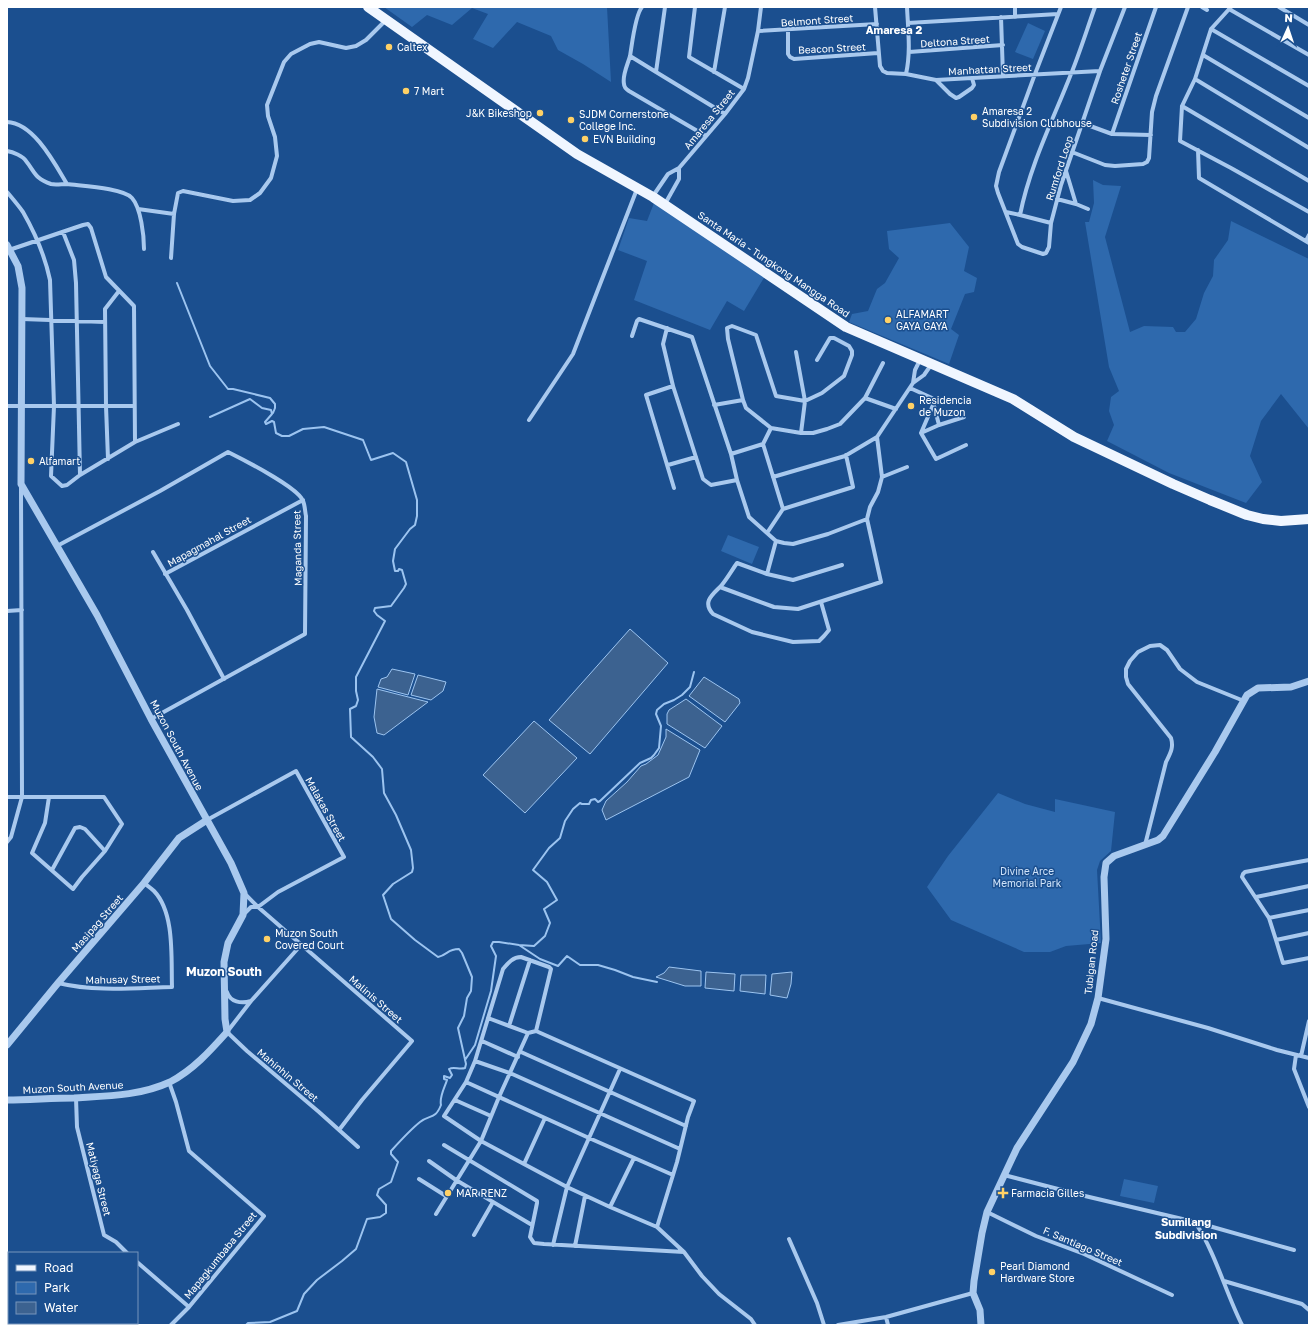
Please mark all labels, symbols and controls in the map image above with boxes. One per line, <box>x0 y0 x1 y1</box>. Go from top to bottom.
north arrow <box>1268 8 1308 48</box>
street label: Belmont Street <box>780 11 854 29</box>
text: N <box>1284 11 1293 24</box>
district label: Amaresa 2 <box>866 23 923 36</box>
street label: Rosheter Street <box>1108 30 1144 106</box>
street label: Deltona Street <box>920 33 990 49</box>
street label: Beacon Street <box>798 40 866 56</box>
place label: Caltex <box>397 41 428 53</box>
marker: Caltex <box>384 42 394 52</box>
street label: Manhattan Street <box>948 61 1032 77</box>
place label: 7 Mart <box>414 85 444 97</box>
marker: 7 Mart <box>401 86 411 96</box>
street label: Amaresa Street <box>681 87 737 151</box>
place label: Amaresa 2 Subdivision Clubhouse <box>982 105 1092 129</box>
place label: J&K Bikeshop <box>466 107 532 119</box>
marker: J&K Bikeshop <box>535 108 545 118</box>
place label: SJDM Cornerstone College Inc. <box>579 108 669 132</box>
marker: Amaresa 2 Subdivision Clubhouse <box>969 112 979 122</box>
marker: SJDM Cornerstone College Inc. <box>566 115 576 125</box>
place label: EVN Building <box>593 133 656 145</box>
marker: EVN Building <box>580 134 590 144</box>
street label: Rumford Loop <box>1043 134 1075 202</box>
street label: Santa Maria - Tungkong Mangga Road <box>696 208 852 320</box>
place label: ALFAMART GAYA GAYA <box>896 308 949 332</box>
marker: ALFAMART GAYA GAYA <box>883 315 893 325</box>
place label: Residencia de Muzon <box>919 394 971 418</box>
marker: Residencia de Muzon <box>906 401 916 411</box>
place label: Alfamart <box>39 455 80 467</box>
marker: Alfamart <box>26 456 36 466</box>
street label: Maganda Street <box>290 510 304 586</box>
street label: Mapagmahal Street <box>165 513 253 569</box>
street label: Muzon South Avenue <box>148 698 206 792</box>
street label: Malakas Street <box>303 775 349 843</box>
park label: Divine Arce Memorial Park <box>993 865 1062 889</box>
street label: Masipag Street <box>69 892 125 954</box>
place label: Muzon South Covered Court <box>275 927 344 951</box>
street label: Tubigan Road <box>1082 929 1100 995</box>
marker: Muzon South Covered Court <box>262 934 272 944</box>
district label: Muzon South <box>186 964 262 979</box>
street label: Mahusay Street <box>85 972 161 986</box>
street label: Malinis Street <box>347 973 405 1025</box>
street label: Mahinhin Street <box>255 1046 321 1104</box>
street label: Muzon South Avenue <box>22 1078 124 1096</box>
street label: Matiyaga Street <box>84 1141 114 1217</box>
place label: MAR RENZ <box>456 1187 507 1199</box>
place label: Farmacia Gilles <box>1011 1187 1084 1199</box>
marker: MAR RENZ <box>443 1188 453 1198</box>
marker: Farmacia Gilles <box>998 1188 1008 1198</box>
street label: Mapagkumbaba Street <box>181 1209 259 1301</box>
district label: Sumilang Subdivision <box>1155 1215 1218 1241</box>
street label: F. Santiago Street <box>1042 1224 1124 1268</box>
legend <box>8 1252 138 1324</box>
text: Road <box>44 1260 73 1275</box>
place label: Pearl Diamond Hardware Store <box>1000 1260 1075 1284</box>
marker: Pearl Diamond Hardware Store <box>987 1267 997 1277</box>
text: Park <box>44 1280 70 1295</box>
text: Water <box>44 1300 78 1315</box>

